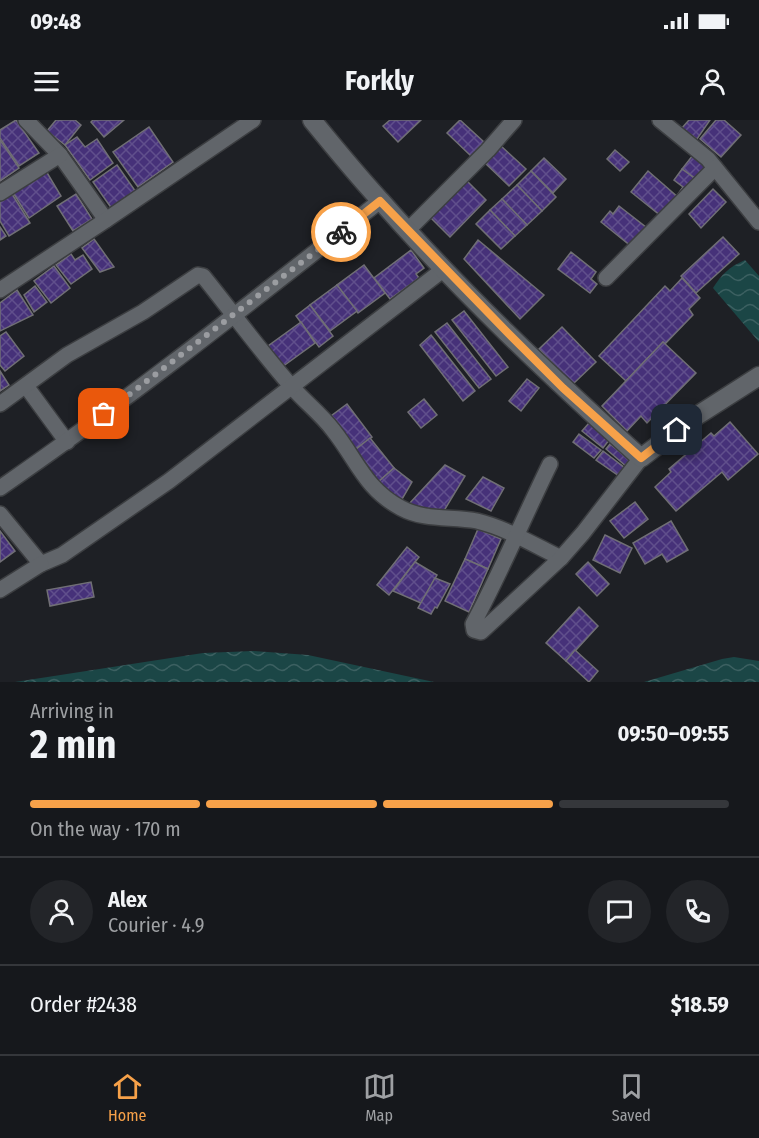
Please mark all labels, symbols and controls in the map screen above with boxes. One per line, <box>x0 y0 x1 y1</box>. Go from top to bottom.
text: 09:48 <box>30 8 81 35</box>
icon: menu <box>30 65 63 98</box>
text: Forkly <box>345 65 414 97</box>
icon: person <box>696 65 729 98</box>
courier <box>311 202 371 262</box>
icon: bike <box>325 216 358 249</box>
pin <box>78 388 129 439</box>
icon: bag <box>87 397 120 430</box>
pin <box>651 404 702 455</box>
icon: home <box>660 413 693 446</box>
text: Arriving in <box>30 699 114 723</box>
text: 09:50–09:55 <box>617 720 729 747</box>
text: 2 min <box>30 722 116 768</box>
text: On the way · 170 m <box>30 817 181 841</box>
button: person <box>30 880 93 943</box>
button: chat <box>588 880 651 943</box>
button: phone <box>666 880 729 943</box>
text: Alex <box>108 886 147 913</box>
text: Courier · 4.9 <box>108 913 204 937</box>
text: Order #2438 <box>30 991 137 1018</box>
text: $18.59 <box>671 991 729 1018</box>
tab: Home <box>108 1070 146 1125</box>
tab: Map <box>363 1070 396 1125</box>
tab: Saved <box>612 1070 651 1125</box>

